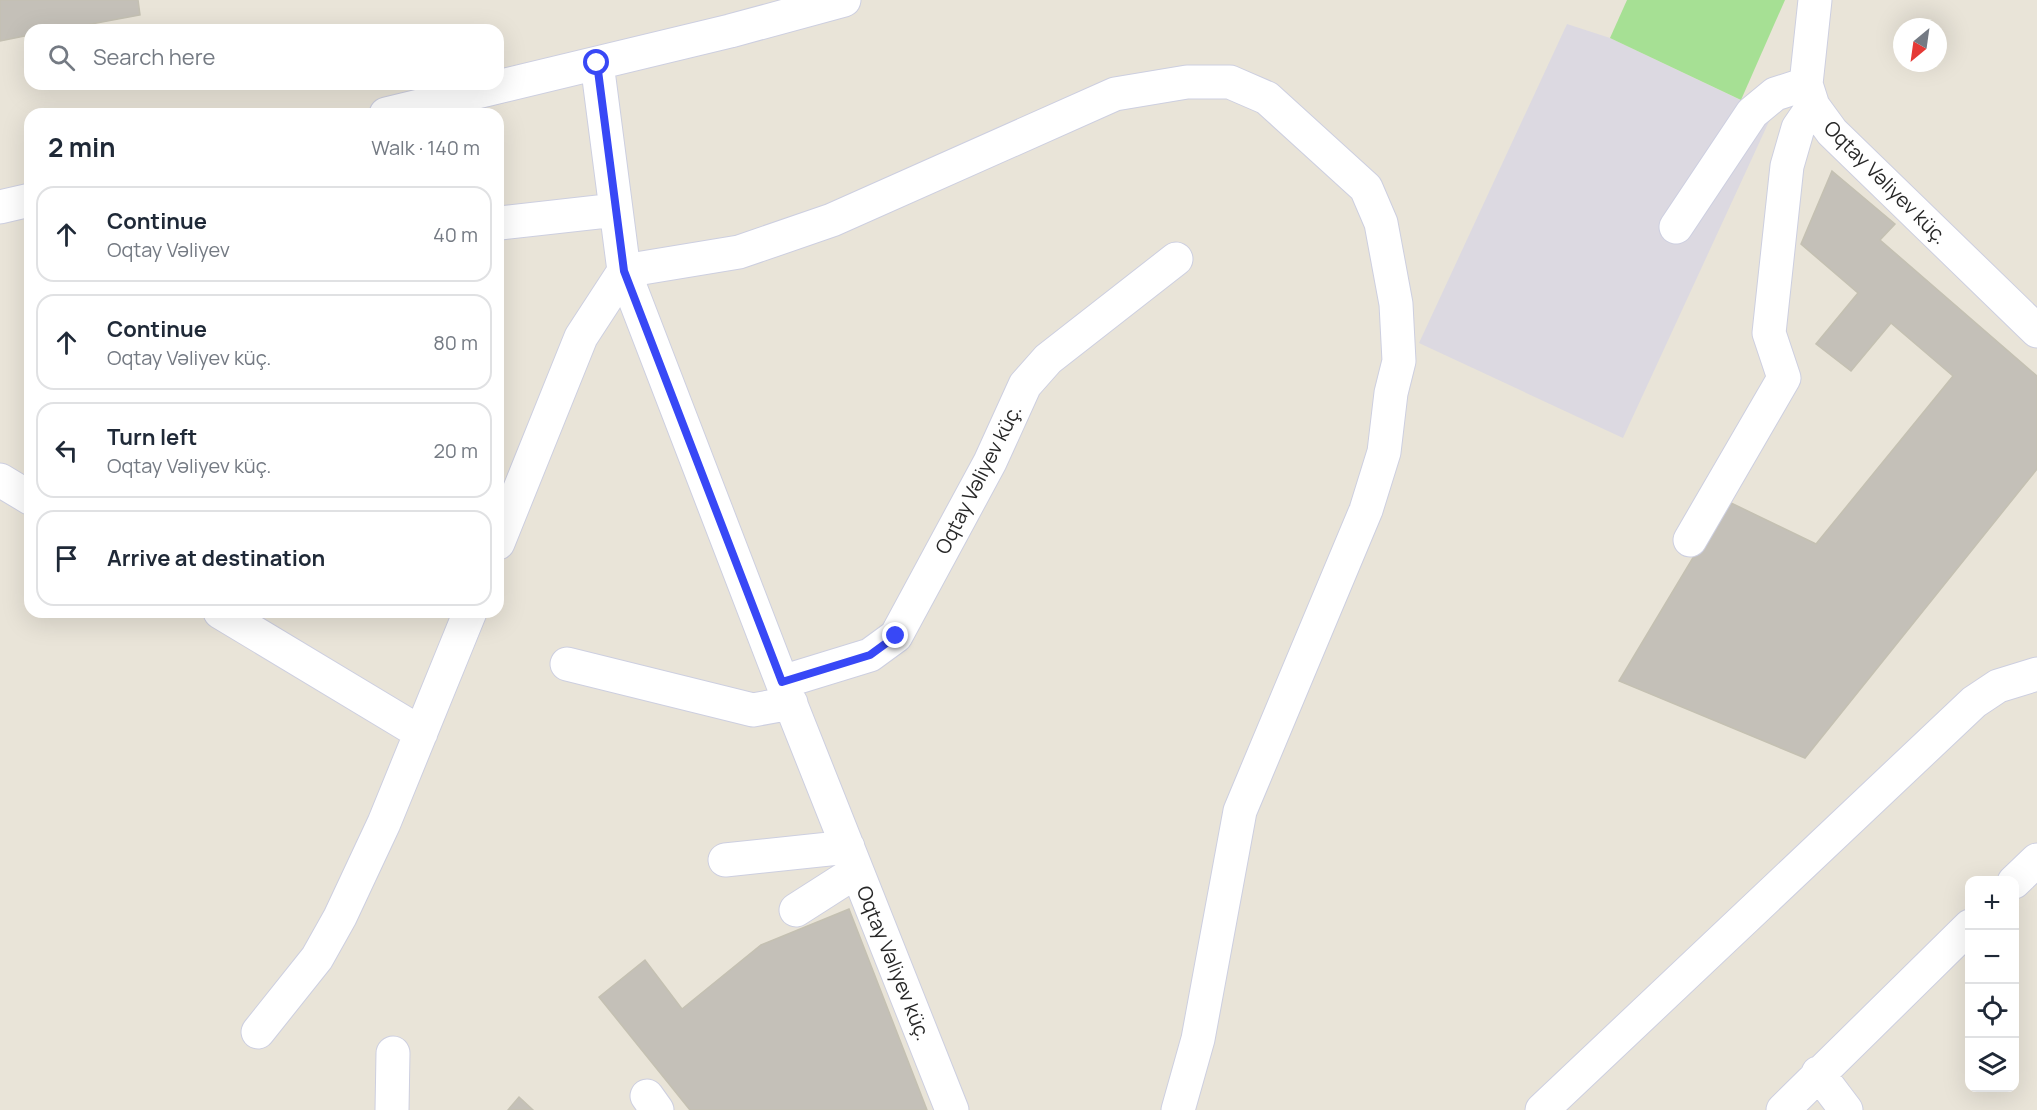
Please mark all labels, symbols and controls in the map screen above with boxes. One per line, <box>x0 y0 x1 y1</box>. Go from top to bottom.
north arrow <box>1893 18 1947 72</box>
search box <box>24 24 504 90</box>
icon: search <box>45 41 78 74</box>
text: Search here <box>93 42 215 72</box>
route start <box>583 49 609 75</box>
street label: Oqtay Vəliyev küç. <box>1818 114 1954 250</box>
text: 2 min <box>48 129 116 165</box>
text: Walk · 140 m <box>371 134 480 161</box>
text: Continue <box>107 206 207 236</box>
icon: ahead <box>50 218 83 251</box>
text: 40 m <box>433 221 478 248</box>
text: Oqtay Vəliyev <box>107 236 230 263</box>
text: Continue <box>107 314 207 344</box>
icon: ahead <box>50 326 83 359</box>
text: 80 m <box>433 329 478 356</box>
text: Oqtay Vəliyev küç. <box>107 344 271 371</box>
street label: Oqtay Vəliyev küç. <box>929 400 1027 558</box>
text: Turn left <box>107 422 197 452</box>
icon: left <box>50 434 83 467</box>
text: 20 m <box>433 437 478 464</box>
text: Oqtay Vəliyev küç. <box>107 452 271 479</box>
icon: arrive <box>50 542 83 575</box>
text: Arrive at destination <box>107 543 325 573</box>
route end <box>882 622 908 648</box>
map controls <box>1965 876 2019 1092</box>
button: + <box>1965 876 2019 930</box>
street label: Oqtay Vəliyev küç. <box>851 882 937 1044</box>
button: − <box>1965 930 2019 984</box>
button: locate <box>1965 984 2019 1038</box>
button: layers <box>1965 1038 2019 1092</box>

